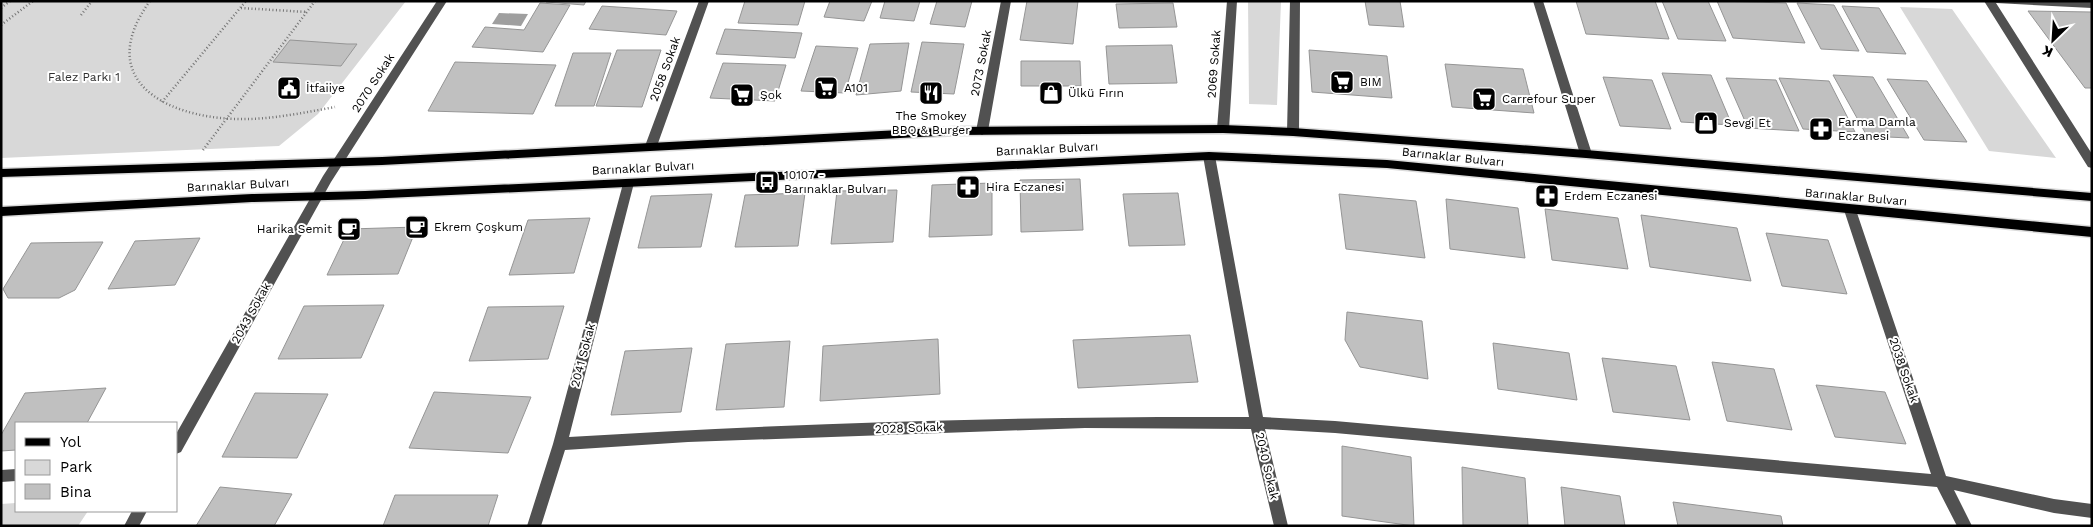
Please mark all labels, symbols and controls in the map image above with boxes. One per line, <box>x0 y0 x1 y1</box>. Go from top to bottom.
north arrow <box>2028 15 2078 65</box>
street label: 2073 Sokak <box>968 28 994 97</box>
street label: 2069 Sokak <box>1205 29 1223 99</box>
street label: 2058 Sokak <box>647 34 683 103</box>
text: K <box>2039 42 2055 61</box>
street label: 2070 Sokak <box>349 51 397 115</box>
supermarket icon: BIM <box>1329 69 1355 95</box>
park label: Falez Parkı 1 <box>48 70 120 84</box>
public building icon: İtfaiiye <box>276 75 302 101</box>
supermarket icon: A101 <box>813 75 839 101</box>
place label: BIM <box>1360 75 1382 89</box>
restaurant icon: The Smokey BBQ & Burger <box>918 80 944 106</box>
shop icon: Ülkü Fırın <box>1038 80 1064 106</box>
place label: İtfaiiye <box>306 81 345 95</box>
place label: A101 <box>844 81 868 95</box>
supermarket icon: Şok <box>729 82 755 108</box>
place label: Ülkü Fırın <box>1068 86 1124 100</box>
supermarket icon: Carrefour Super <box>1471 86 1497 112</box>
place label: Şok <box>760 88 782 102</box>
place label: Carrefour Super <box>1502 92 1596 106</box>
place label: The Smokey BBQ & Burger <box>892 109 970 137</box>
shop icon: Sevgi Et <box>1693 110 1719 136</box>
place label: Farma Damla Eczanesi <box>1838 115 1916 143</box>
place label: Sevgi Et <box>1724 116 1771 130</box>
pharmacy icon: Farma Damla Eczanesi <box>1808 116 1834 142</box>
street label: Barınaklar Bulvarı <box>995 139 1099 159</box>
street label: Barınaklar Bulvarı <box>1401 145 1505 169</box>
street label: Barınaklar Bulvarı <box>591 158 695 178</box>
place label: 10107 - Barınaklar Bulvarı <box>784 168 887 196</box>
bus stop icon: 10107 - Barınaklar Bulvarı <box>754 169 780 195</box>
pharmacy icon: Hira Eczanesi <box>955 174 981 200</box>
street label: Barınaklar Bulvarı <box>186 175 290 195</box>
place label: Hira Eczanesi <box>986 180 1065 194</box>
pharmacy icon: Erdem Eczanesi <box>1534 183 1560 209</box>
street label: Barınaklar Bulvarı <box>1804 186 1908 208</box>
place label: Erdem Eczanesi <box>1564 189 1658 203</box>
cafe icon: Ekrem Çoşkum <box>404 214 430 240</box>
cafe icon: Harika Semit <box>336 216 362 242</box>
place label: Ekrem Çoşkum <box>434 220 523 234</box>
place label: Harika Semit <box>257 222 332 236</box>
street label: 2043 Sokak <box>228 280 274 346</box>
street label: 2041 Sokak <box>568 321 598 388</box>
street label: 2038 Sokak <box>1886 336 1922 405</box>
street label: 2028 Sokak <box>875 420 943 436</box>
legend <box>15 422 178 512</box>
street label: 2040 Sokak <box>1252 431 1282 501</box>
text: Yol <box>60 433 82 451</box>
text: Park <box>60 458 93 476</box>
text: Bina <box>60 483 92 501</box>

